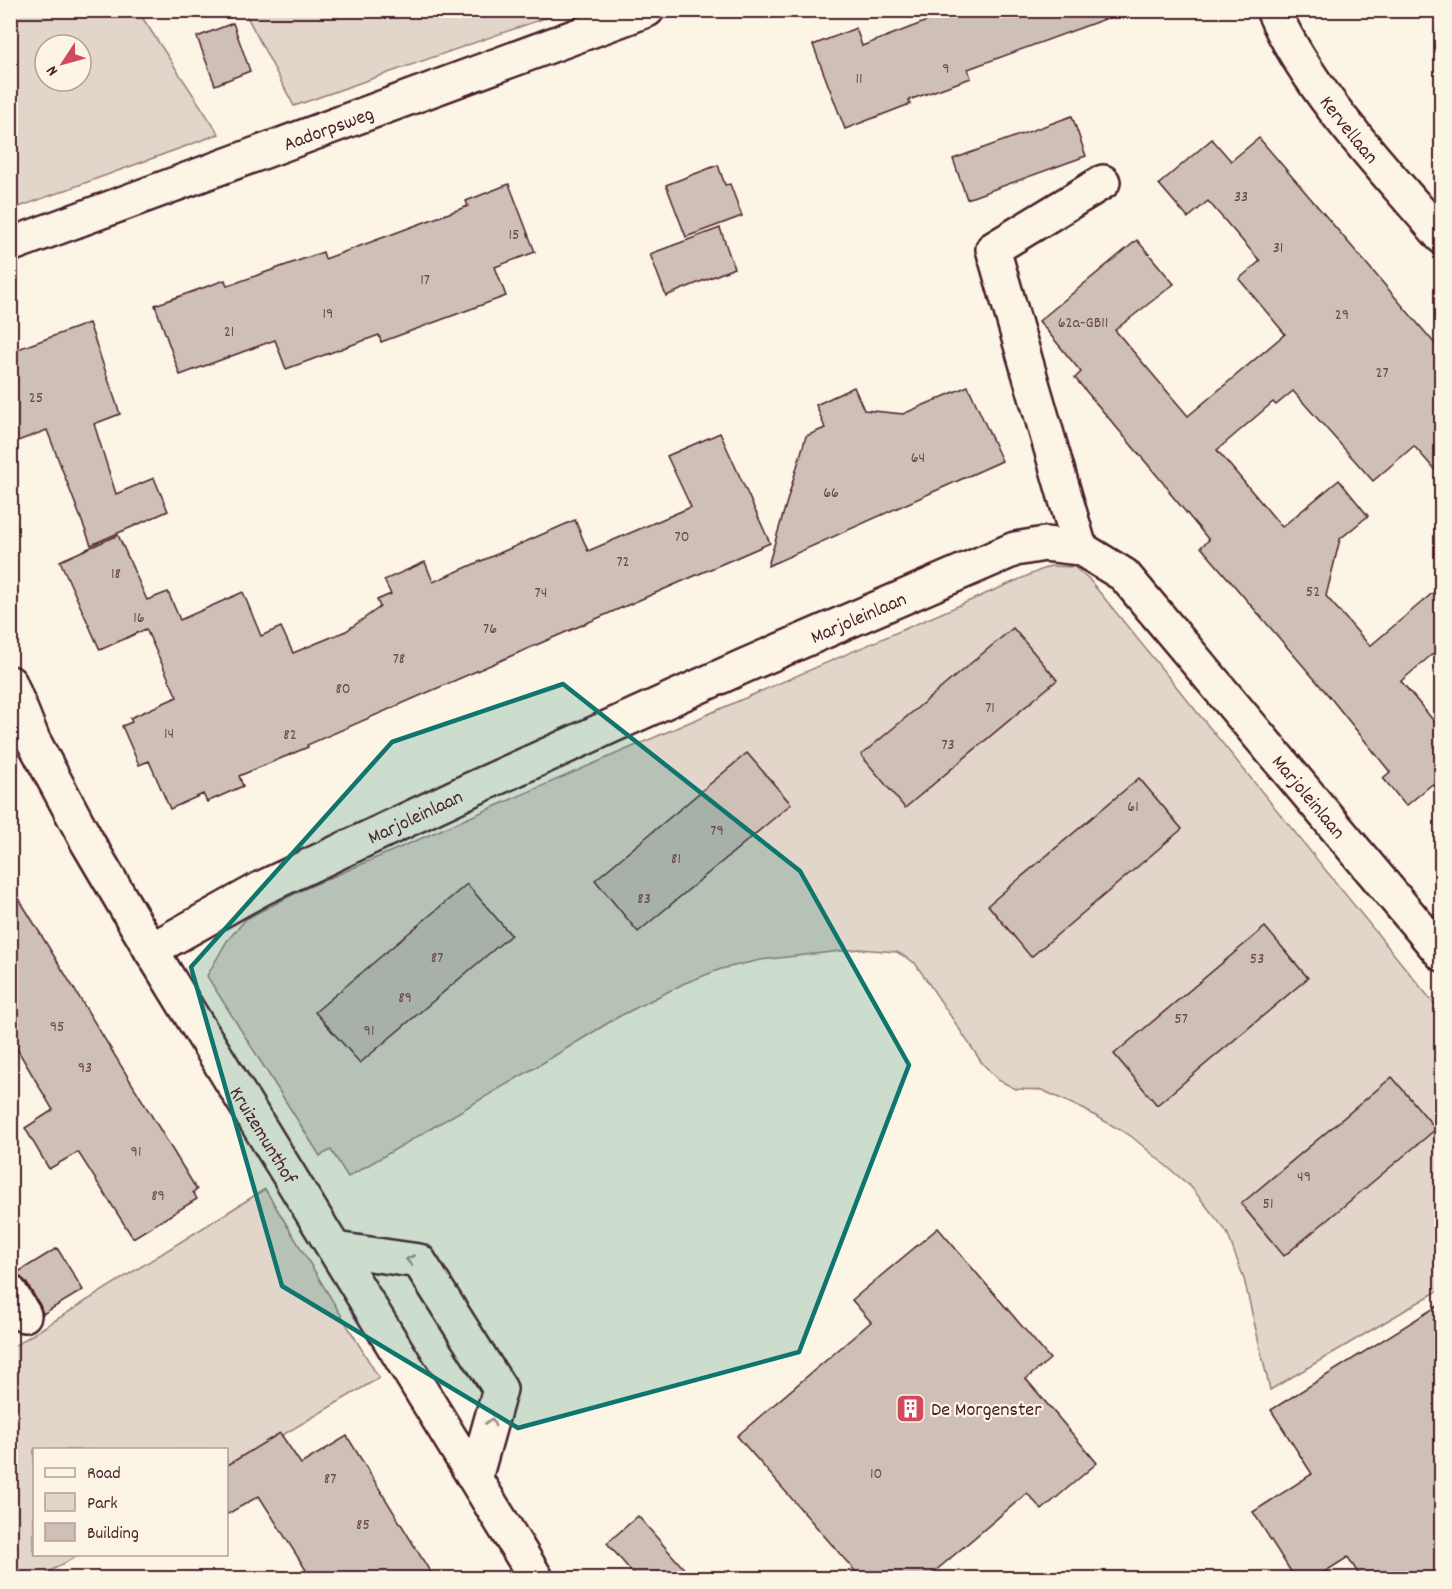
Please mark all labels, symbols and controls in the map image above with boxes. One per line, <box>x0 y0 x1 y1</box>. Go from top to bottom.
north arrow <box>33 33 93 93</box>
house number: 9 <box>942 58 950 81</box>
text: N <box>41 60 65 80</box>
house number: 11 <box>855 68 863 91</box>
street label: Kervellaan <box>1311 91 1384 171</box>
street label: Aadorpsweg <box>280 101 378 160</box>
house number: 33 <box>1234 186 1248 209</box>
house number: 15 <box>509 224 519 247</box>
house number: 31 <box>1273 237 1283 260</box>
house number: 17 <box>420 269 430 292</box>
house number: 19 <box>323 303 333 326</box>
house number: 29 <box>1335 304 1349 327</box>
house number: 62a-GB11 <box>1058 312 1108 335</box>
house number: 21 <box>224 321 234 344</box>
house number: 27 <box>1375 362 1389 385</box>
house number: 25 <box>29 387 43 410</box>
house number: 64 <box>911 447 925 470</box>
house number: 66 <box>823 482 839 505</box>
house number: 70 <box>675 526 689 549</box>
house number: 72 <box>616 551 630 574</box>
house number: 18 <box>111 563 121 586</box>
house number: 52 <box>1306 581 1320 604</box>
house number: 74 <box>535 582 547 605</box>
street label: Marjoleinlaan <box>807 586 912 653</box>
house number: 16 <box>133 607 145 630</box>
house number: 76 <box>483 618 497 641</box>
house number: 78 <box>393 648 405 671</box>
house number: 80 <box>335 678 351 701</box>
house number: 71 <box>985 697 995 720</box>
house number: 14 <box>164 723 174 746</box>
house number: 82 <box>283 724 297 747</box>
house number: 73 <box>941 734 955 757</box>
street label: Marjoleinlaan <box>1264 750 1351 846</box>
street label: Marjoleinlaan <box>364 784 468 853</box>
house number: 61 <box>1127 796 1139 819</box>
house number: 79 <box>710 820 724 843</box>
house number: 81 <box>671 848 681 871</box>
house number: 83 <box>637 888 651 911</box>
house number: 87 <box>431 947 443 970</box>
house number: 53 <box>1250 948 1264 971</box>
house number: 89 <box>398 987 412 1010</box>
house number: 57 <box>1174 1008 1188 1031</box>
house number: 95 <box>50 1016 64 1039</box>
house number: 91 <box>364 1020 374 1043</box>
house number: 93 <box>78 1057 92 1080</box>
street label: Kruizemunthof <box>221 1082 303 1191</box>
house number: 91 <box>131 1141 141 1164</box>
house number: 49 <box>1297 1166 1311 1189</box>
house number: 89 <box>151 1185 165 1208</box>
house number: 51 <box>1263 1193 1273 1216</box>
one-way arrow <box>405 1254 415 1267</box>
building icon: De Morgenster <box>894 1392 926 1424</box>
place label: De Morgenster <box>931 1397 1042 1425</box>
one-way arrow <box>484 1417 496 1428</box>
legend <box>33 1448 228 1556</box>
text: Road <box>87 1462 121 1487</box>
house number: 10 <box>870 1463 882 1486</box>
house number: 87 <box>324 1468 336 1491</box>
text: Park <box>87 1492 118 1517</box>
house number: 85 <box>356 1514 370 1537</box>
text: Building <box>87 1522 139 1547</box>

